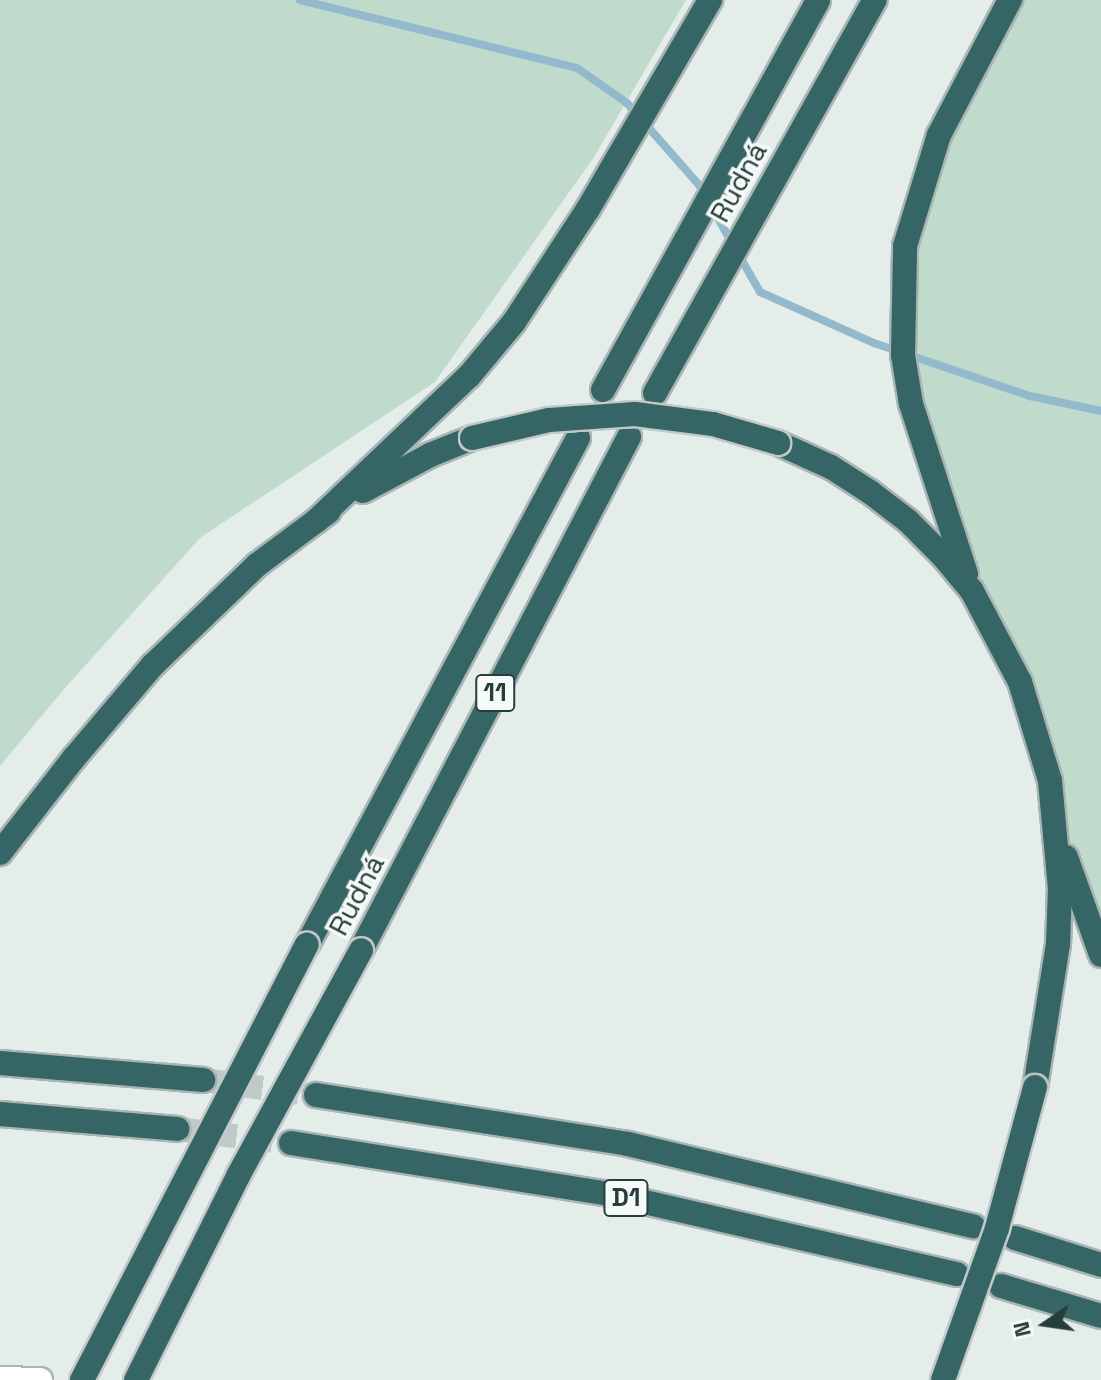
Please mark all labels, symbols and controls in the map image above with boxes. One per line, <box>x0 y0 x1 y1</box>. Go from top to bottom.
street label: Rudná <box>702 136 774 228</box>
road number: 11 <box>475 671 515 715</box>
street label: Rudná <box>321 849 391 941</box>
road number: D1 <box>602 1176 650 1220</box>
north arrow <box>1005 1284 1085 1364</box>
text: N <box>1006 1319 1037 1340</box>

